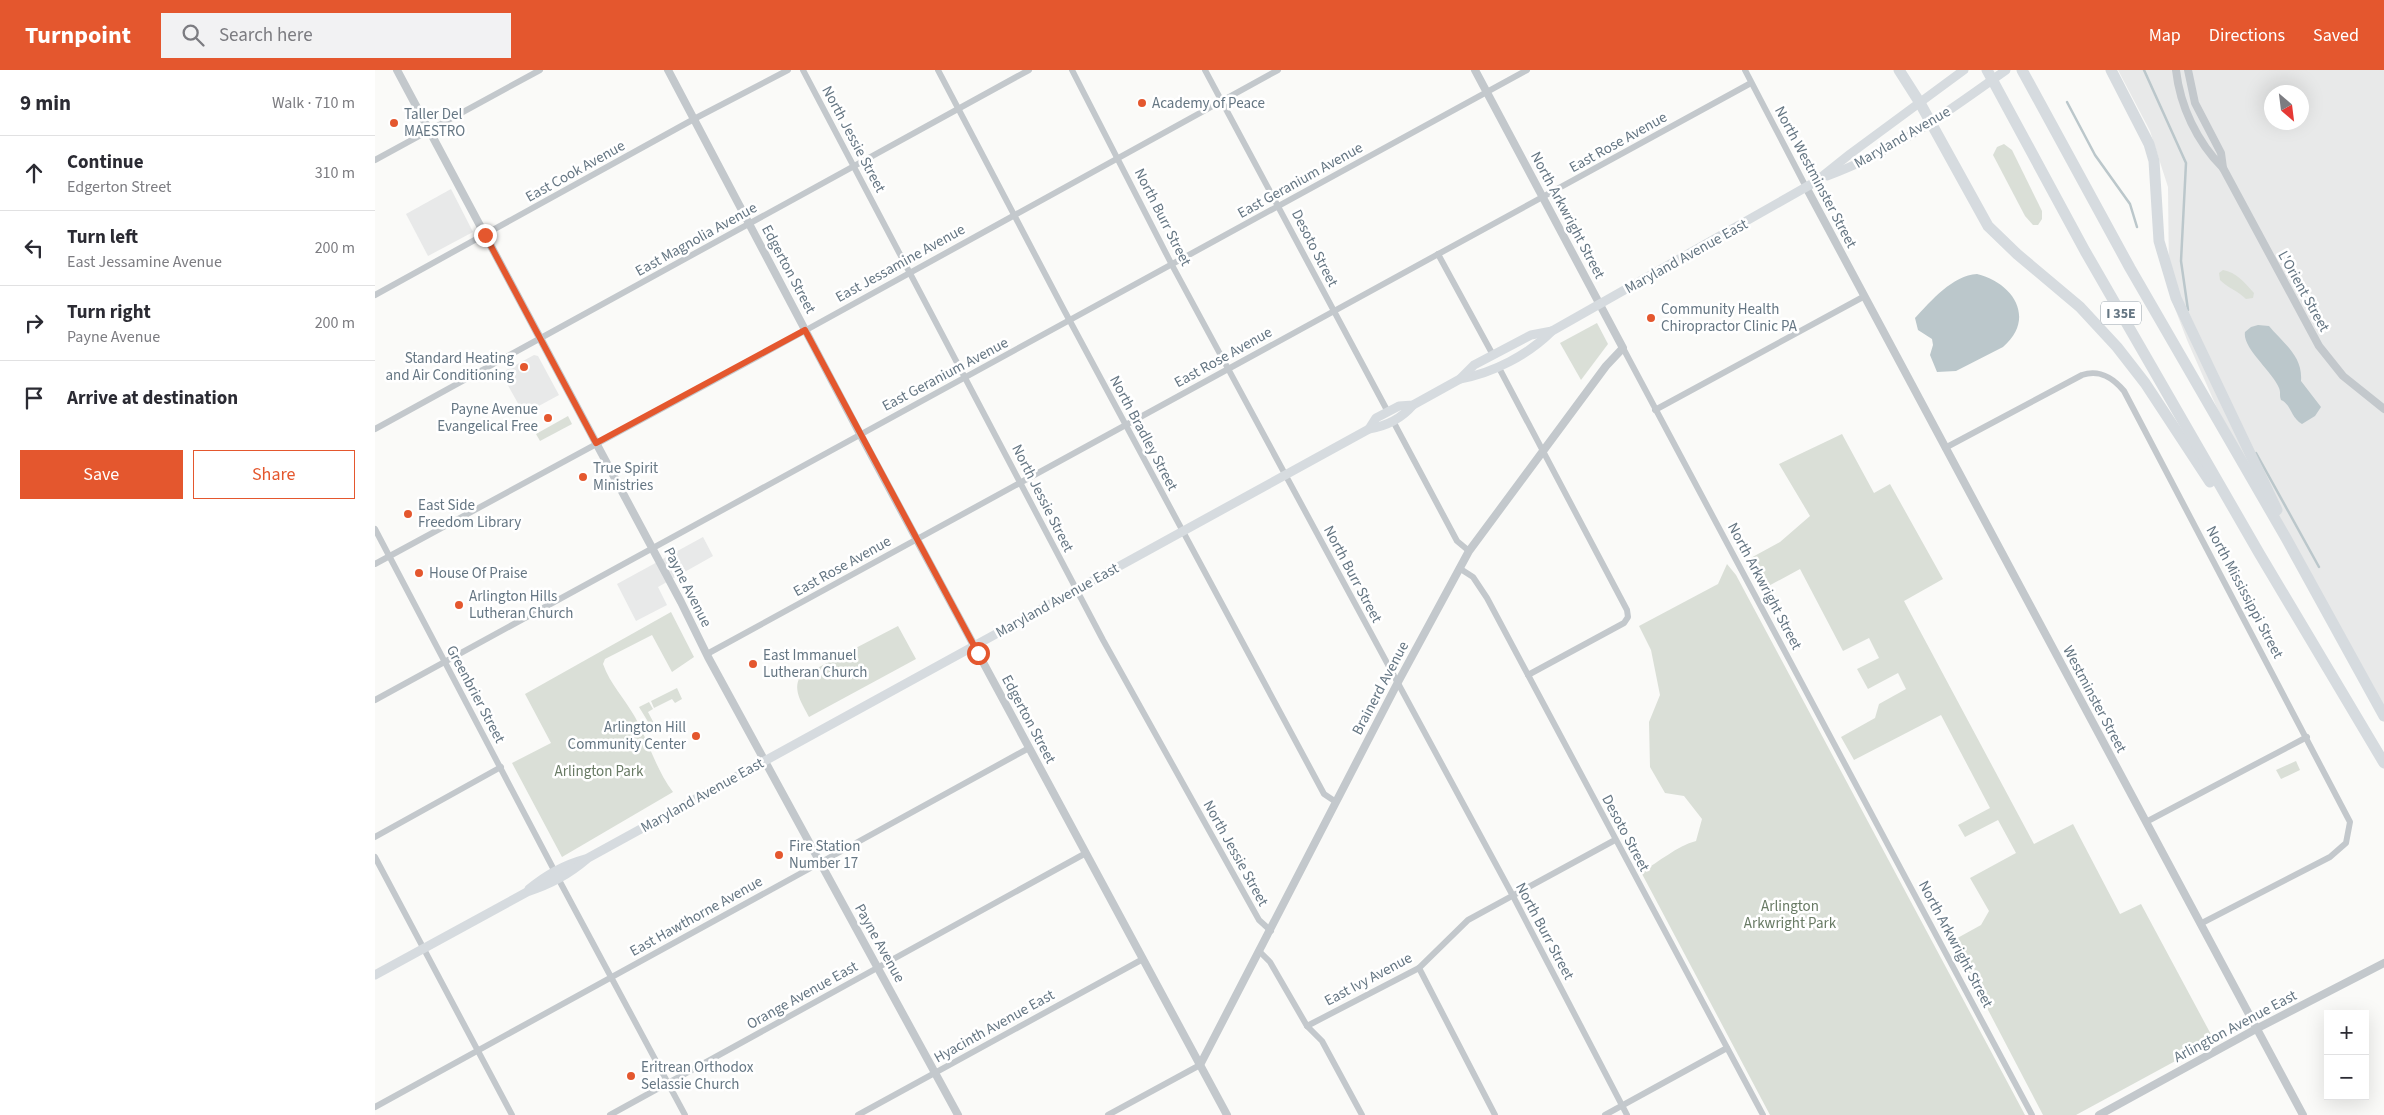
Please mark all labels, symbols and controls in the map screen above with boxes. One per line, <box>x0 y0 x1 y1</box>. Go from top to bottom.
search box <box>161 13 511 58</box>
text: Turnpoint <box>25 18 131 53</box>
icon: search <box>179 21 207 49</box>
text: Search here <box>219 22 313 49</box>
text: Map <box>2149 23 2181 48</box>
text: Directions <box>2209 23 2285 48</box>
text: Saved <box>2313 23 2359 48</box>
street label: North Jessie Street <box>817 82 891 196</box>
north arrow <box>2264 85 2309 130</box>
text: 9 min <box>20 88 71 118</box>
text: Walk · 710 m <box>272 92 355 114</box>
place label: Academy of Peace <box>1152 93 1265 114</box>
marker: Academy of Peace <box>1136 97 1148 109</box>
street label: Maryland Avenue <box>1850 101 1954 174</box>
street label: North Westminster Street <box>1769 103 1862 252</box>
place label: Taller Del MAESTRO <box>404 104 465 142</box>
street label: East Rose Avenue <box>1565 107 1671 178</box>
marker: Taller Del MAESTRO <box>388 117 400 129</box>
street label: East Cook Avenue <box>522 135 629 208</box>
street label: East Geranium Avenue <box>1234 137 1367 224</box>
street label: North Arkwright Street <box>1525 148 1610 282</box>
text: Continue <box>67 149 144 176</box>
icon: ahead <box>20 159 48 187</box>
text: 310 m <box>315 162 355 184</box>
street label: North Burr Street <box>1129 165 1196 270</box>
text: Edgerton Street <box>67 176 171 198</box>
street label: East Magnolia Avenue <box>632 197 761 282</box>
street label: Desoto Street <box>1286 206 1343 291</box>
street label: Maryland Avenue East <box>1621 214 1752 299</box>
street label: East Jessamine Avenue <box>832 219 969 308</box>
street label: Edgerton Street <box>756 221 821 317</box>
text: Turn left <box>67 224 138 251</box>
route end <box>474 224 497 247</box>
icon: left <box>20 234 48 262</box>
text: 200 m <box>315 237 355 259</box>
street label: L'Orient Street <box>2273 247 2335 336</box>
text: East Jessamine Avenue <box>67 251 222 273</box>
text: Turn right <box>67 299 151 326</box>
place label: Community Health Chiropractor Clinic PA <box>1661 299 1798 337</box>
road number: I 35E <box>2101 302 2141 324</box>
icon: right <box>20 309 48 337</box>
text: 200 m <box>315 312 355 334</box>
marker: Community Health Chiropractor Clinic PA <box>1645 312 1657 324</box>
street label: East Rose Avenue <box>1170 322 1276 393</box>
text: Payne Avenue <box>67 326 160 348</box>
street label: East Geranium Avenue <box>878 332 1012 417</box>
place label: Standard Heating and Air Conditioning <box>385 348 514 386</box>
marker: Standard Heating and Air Conditioning <box>518 361 530 373</box>
street label: North Bradley Street <box>1104 372 1183 495</box>
icon: arrive <box>20 384 48 412</box>
text: Arrive at destination <box>67 385 238 412</box>
place label: Payne Avenue Evangelical Free <box>437 399 538 437</box>
marker: Payne Avenue Evangelical Free <box>542 412 554 424</box>
street label: North Jessie Street <box>1006 441 1079 556</box>
button: Save <box>20 450 183 499</box>
button: Share <box>193 450 355 499</box>
place label: True Spirit Ministries <box>593 458 658 496</box>
marker: True Spirit Ministries <box>577 471 589 483</box>
place label: East Side Freedom Library <box>418 495 521 533</box>
marker: East Side Freedom Library <box>402 508 414 520</box>
street label: North Arkwright Street <box>1722 519 1807 653</box>
street label: North Burr Street <box>1318 522 1387 627</box>
street label: North Mississippi Street <box>2201 522 2288 662</box>
street label: East Rose Avenue <box>789 531 895 602</box>
street label: Payne Avenue <box>658 544 717 631</box>
street label: Maryland Avenue East <box>992 558 1123 643</box>
place label: House Of Praise <box>429 563 527 584</box>
marker: House Of Praise <box>413 567 425 579</box>
place label: Arlington Hills Lutheran Church <box>469 586 574 624</box>
marker: Arlington Hills Lutheran Church <box>453 599 465 611</box>
street label: Brainerd Avenue <box>1347 638 1414 739</box>
street label: Greenbrier Street <box>441 642 510 747</box>
route start <box>967 642 990 665</box>
street label: Westminster Street <box>2057 642 2132 757</box>
place label: East Immanuel Lutheran Church <box>763 645 868 683</box>
marker: East Immanuel Lutheran Church <box>747 658 759 670</box>
street label: Edgerton Street <box>996 671 1061 767</box>
place label: Arlington Hill Community Center <box>568 717 687 755</box>
marker: Arlington Hill Community Center <box>690 730 702 742</box>
street label: Maryland Avenue East <box>637 753 768 838</box>
park label: Arlington Park <box>555 761 644 782</box>
street label: Desoto Street <box>1596 791 1655 875</box>
street label: North Jessie Street <box>1198 796 1273 910</box>
place label: Fire Station Number 17 <box>789 836 860 874</box>
marker: Fire Station Number 17 <box>773 849 785 861</box>
street label: East Hawthorne Avenue <box>626 871 767 962</box>
street label: North Arkwright Street <box>1913 877 1998 1011</box>
street label: North Burr Street <box>1510 879 1579 984</box>
park label: Arlington Arkwright Park <box>1744 896 1837 934</box>
street label: Payne Avenue <box>849 900 910 987</box>
street label: East Ivy Avenue <box>1321 947 1416 1011</box>
street label: Orange Avenue East <box>743 956 862 1035</box>
street label: Hyacinth Avenue East <box>930 985 1058 1068</box>
street label: Arlington Avenue East <box>2170 985 2300 1068</box>
map controls <box>2324 1010 2369 1100</box>
button: + <box>2324 1010 2369 1055</box>
button: − <box>2324 1055 2369 1100</box>
place label: Eritrean Orthodox Selassie Church <box>641 1057 754 1095</box>
marker: Eritrean Orthodox Selassie Church <box>625 1070 637 1082</box>

